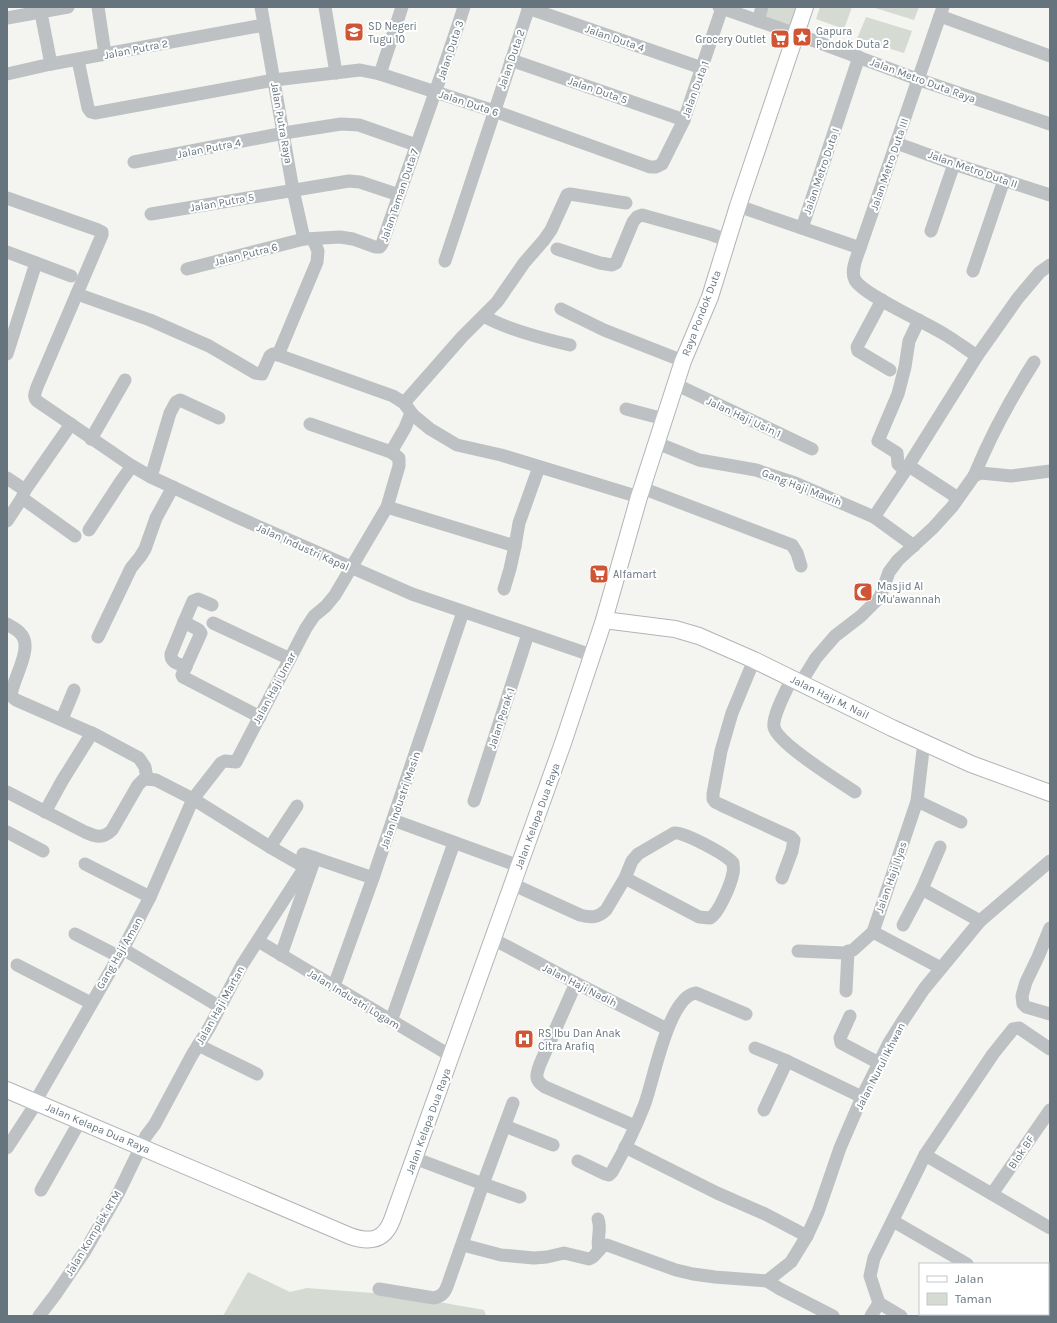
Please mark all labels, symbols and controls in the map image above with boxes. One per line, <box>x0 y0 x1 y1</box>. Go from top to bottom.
street label: Jalan Duta 3 <box>435 19 466 82</box>
place label: SD Negeri Tugu 10 <box>368 20 417 46</box>
school or university icon: SD Negeri Tugu 10 <box>343 21 365 43</box>
street label: Jalan Duta 4 <box>584 22 646 55</box>
place label: Gapura Pondok Duta 2 <box>816 25 889 51</box>
place icon: Gapura Pondok Duta 2 <box>791 26 813 48</box>
street label: Jalan Duta 2 <box>495 28 528 91</box>
supermarket icon: Grocery Outlet <box>769 28 791 50</box>
place label: Grocery Outlet <box>695 33 766 46</box>
street label: Jalan Putra 2 <box>103 37 169 62</box>
street label: Jalan Metro Duta Raya <box>868 55 977 106</box>
street label: Jalan Duta 1 <box>679 59 712 119</box>
street label: Jalan Duta 5 <box>566 74 629 107</box>
street label: Jalan Putra Raya <box>268 81 295 165</box>
street label: Jalan Duta 6 <box>437 88 500 119</box>
street label: Jalan Metro Duta III <box>868 116 911 212</box>
street label: Jalan Metro Duta I <box>801 126 842 216</box>
street label: Jalan Putra 4 <box>176 136 242 161</box>
street label: Jalan Taman Duta 7 <box>378 147 421 243</box>
street label: Jalan Metro Duta II <box>927 148 1019 191</box>
street label: Jalan Putra 5 <box>189 190 255 215</box>
street label: Jalan Putra 6 <box>213 240 279 269</box>
street label: Raya Pondok Duta <box>679 268 724 358</box>
street label: Jalan Haji Usin 1 <box>704 394 783 440</box>
street label: Gang Haji Mawih <box>760 466 844 509</box>
street label: Jalan Industri Kapal <box>255 521 351 574</box>
supermarket icon: Alfamart <box>588 563 610 585</box>
place label: Alfamart <box>613 568 657 581</box>
place label: Masjid Al Mu'awannah <box>877 580 941 606</box>
mosque icon: Masjid Al Mu'awannah <box>852 581 874 603</box>
street label: Jalan Haji Umar <box>250 650 299 726</box>
street label: Jalan Haji M. Nail <box>789 673 871 722</box>
street label: Jalan Perak 1 <box>486 686 517 750</box>
street label: Jalan Industri Mesin <box>378 750 423 851</box>
street label: Jalan Kelapa Dua Raya <box>512 761 563 871</box>
street label: Jalan Haji Ilyas <box>873 840 910 915</box>
street label: Gang Haji Aman <box>94 915 145 991</box>
street label: Jalan Haji Nadih <box>540 961 619 1010</box>
street label: Jalan Haji Martan <box>193 964 247 1047</box>
street label: Jalan Industri Logam <box>305 967 402 1032</box>
street label: Jalan Nurul Ikhwan <box>853 1021 908 1112</box>
place label: RS Ibu Dan Anak Citra Arafiq <box>538 1027 621 1053</box>
hospital icon: RS Ibu Dan Anak Citra Arafiq <box>513 1028 535 1050</box>
street label: Jalan Kelapa Dua Raya <box>403 1066 454 1176</box>
street label: Jalan Kelapa Dua Raya <box>44 1101 152 1156</box>
street label: Blok BF <box>1006 1133 1037 1171</box>
street label: Jalan Komplek RTM <box>63 1188 124 1278</box>
legend <box>919 1263 1049 1315</box>
text: Jalan <box>955 1272 984 1286</box>
text: Taman <box>955 1292 992 1306</box>

